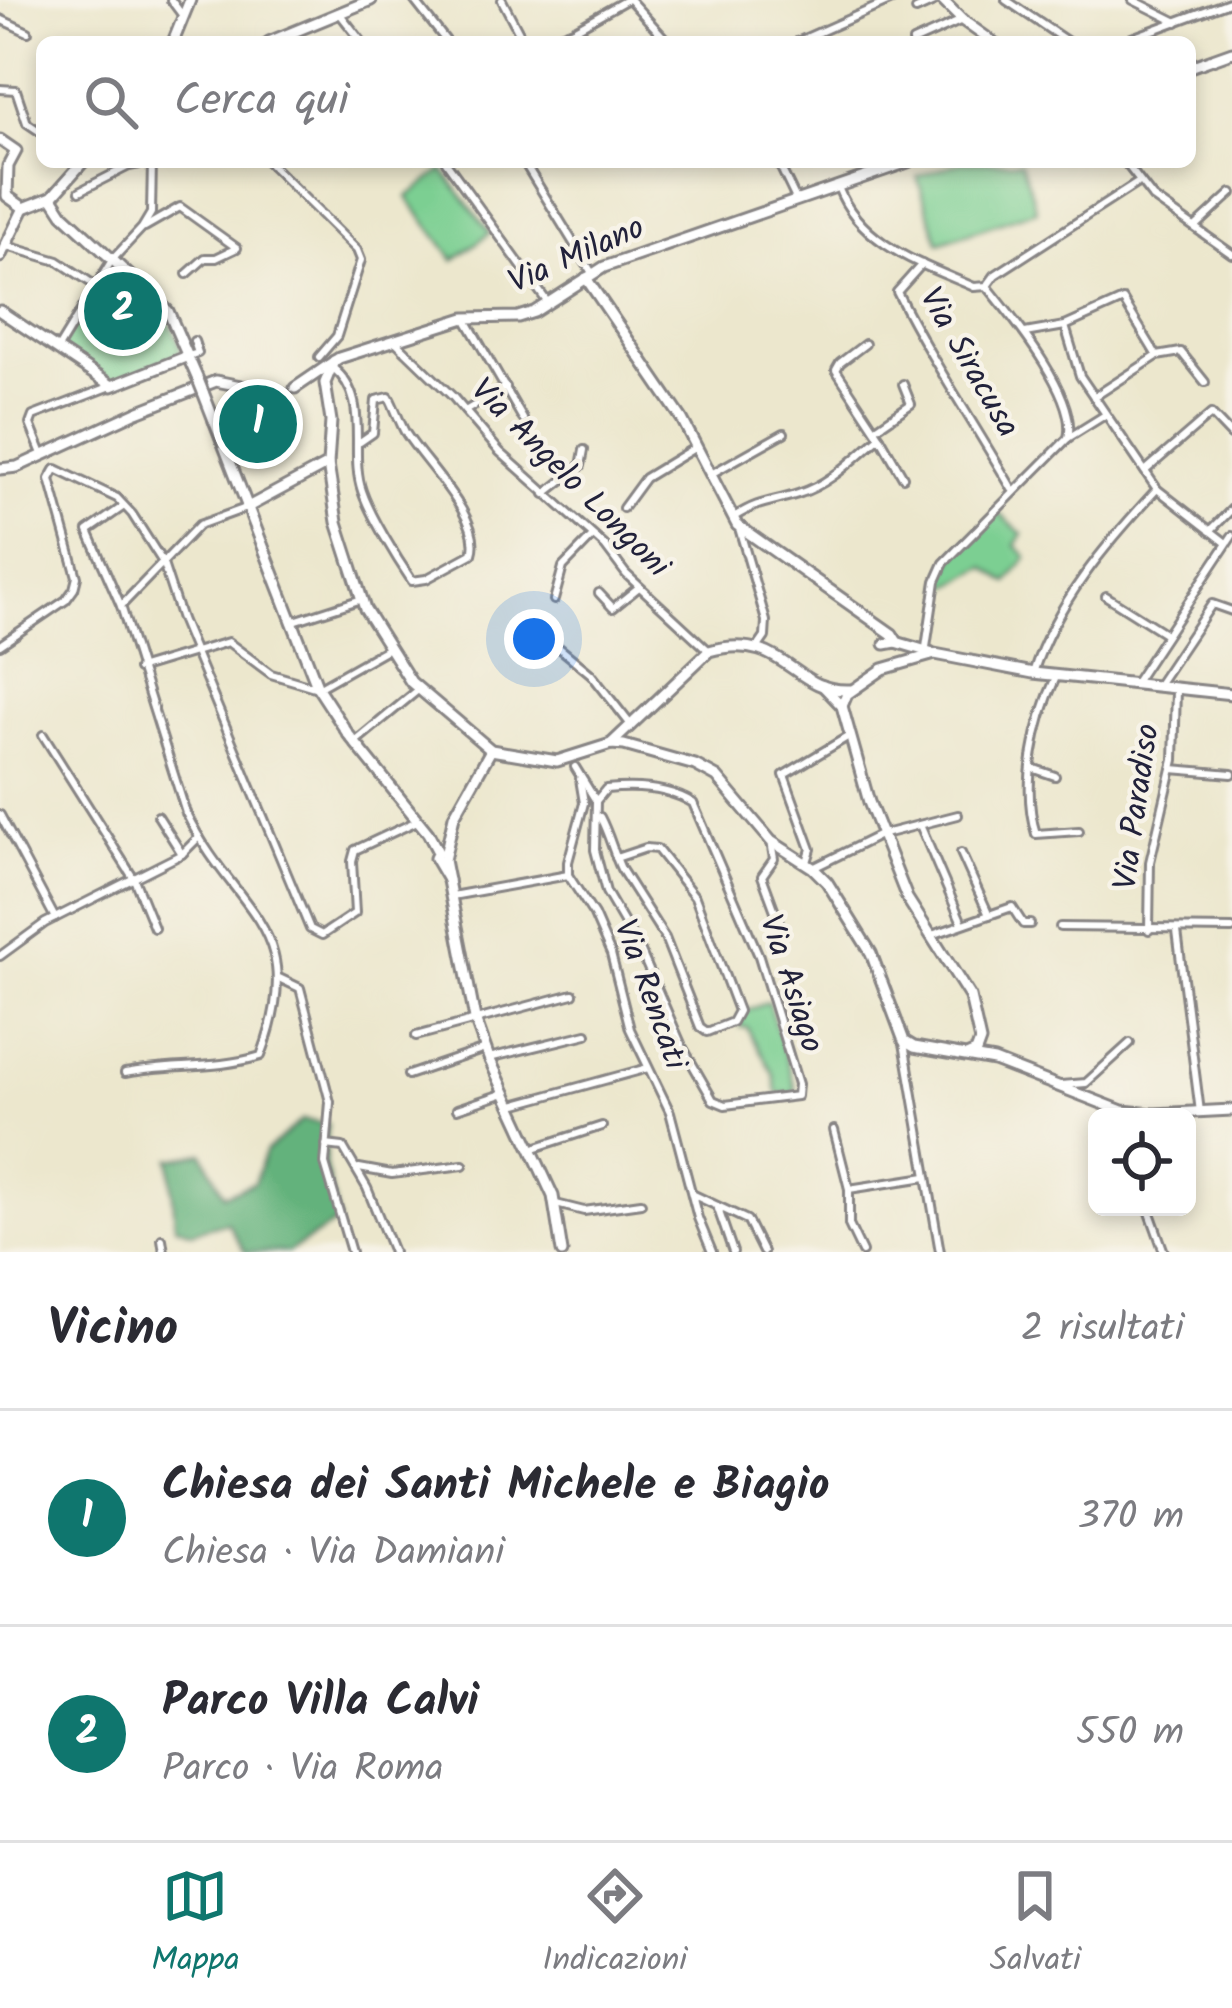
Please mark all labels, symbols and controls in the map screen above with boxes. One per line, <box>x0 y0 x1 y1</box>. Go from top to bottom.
search box <box>36 36 1196 168</box>
text: Cerca qui <box>174 66 349 138</box>
icon: search <box>78 69 144 135</box>
street label: Via Milano <box>500 202 654 310</box>
pin: 2 <box>84 266 162 356</box>
street label: Via Siracusa <box>904 278 1032 448</box>
street label: Via Angelo Longoni <box>456 366 682 592</box>
pin: 1 <box>219 379 297 469</box>
your location <box>504 609 564 669</box>
street label: Via Paradiso <box>1100 721 1176 893</box>
street label: Via Asiago <box>743 908 837 1060</box>
street label: Via Rencati <box>597 912 701 1079</box>
map controls <box>1088 1108 1196 1216</box>
button: locate <box>1088 1108 1196 1216</box>
text: Vicino <box>48 1290 178 1371</box>
text: 2 risultati <box>1021 1299 1184 1361</box>
text: Chiesa dei Santi Michele e Biagio <box>162 1451 830 1523</box>
text: 1 <box>81 1487 93 1549</box>
text: 370 m <box>1078 1487 1184 1549</box>
text: Chiesa · Via Damiani <box>162 1523 505 1585</box>
text: Parco Villa Calvi <box>162 1667 479 1739</box>
text: 2 <box>76 1703 98 1765</box>
text: 550 m <box>1076 1703 1184 1765</box>
text: Parco · Via Roma <box>162 1739 444 1801</box>
tab: Mappa <box>151 1863 240 1988</box>
tab: Indicazioni <box>542 1863 687 1988</box>
tab: Salvati <box>990 1863 1081 1988</box>

